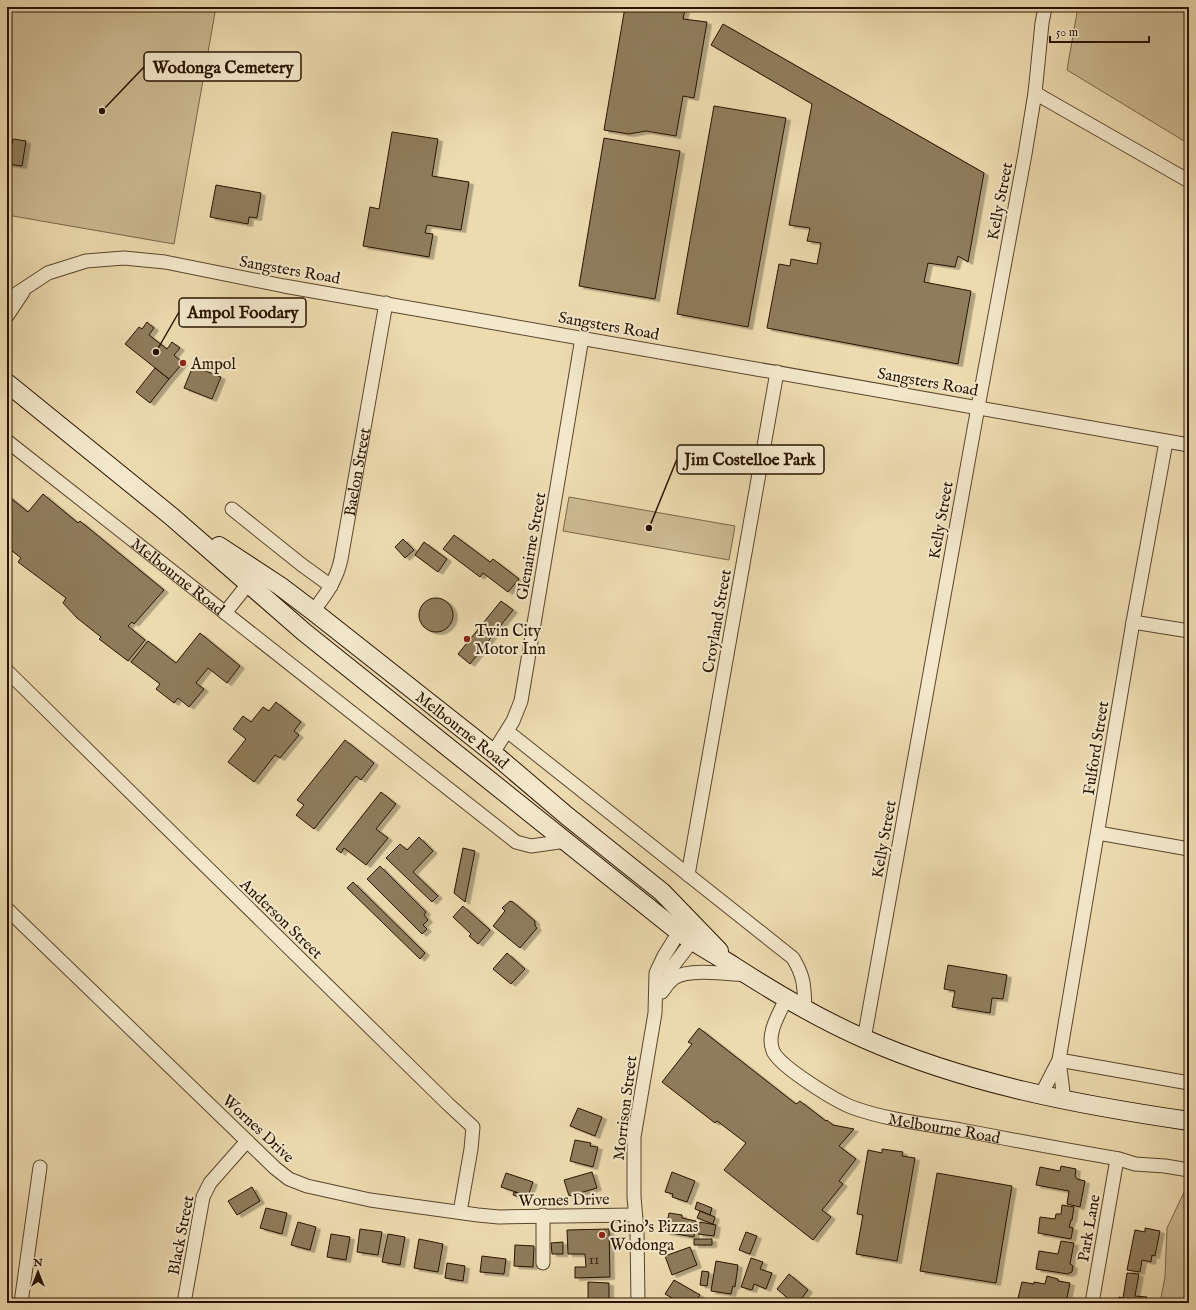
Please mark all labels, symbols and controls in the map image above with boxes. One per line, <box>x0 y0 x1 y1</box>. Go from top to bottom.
scale bar <box>1050 18 1149 44</box>
text: 50 m <box>1056 25 1078 40</box>
callout: Wodonga Cemetery <box>144 52 301 81</box>
text: Wodonga Cemetery <box>151 58 294 79</box>
street label: Kelly Street <box>984 160 1018 242</box>
street label: Sangsters Road <box>238 252 342 290</box>
callout: Ampol Foodary <box>179 298 306 327</box>
text: Ampol Foodary <box>186 303 299 324</box>
street label: Sangsters Road <box>557 308 661 346</box>
place label: Ampol <box>190 355 236 375</box>
marker: Ampol <box>178 358 188 368</box>
street label: Sangsters Road <box>876 364 980 402</box>
street label: Baelon Street <box>341 426 376 518</box>
callout: Jim Costelloe Park <box>677 445 824 474</box>
text: Jim Costelloe Park <box>682 450 817 471</box>
street label: Kelly Street <box>925 479 959 561</box>
street label: Glenairne Street <box>513 490 551 602</box>
street label: Melbourne Road <box>126 535 228 621</box>
street label: Croyland Street <box>699 567 737 675</box>
place label: Twin City Motor Inn <box>475 622 546 660</box>
marker: Twin City Motor Inn <box>462 634 472 644</box>
street label: Melbourne Road <box>411 688 512 774</box>
street label: Fulford Street <box>1080 699 1114 797</box>
street label: Kelly Street <box>868 798 902 880</box>
street label: Anderson Street <box>234 874 326 964</box>
street label: Morrison Street <box>610 1054 642 1162</box>
street label: Wornes Drive <box>217 1091 298 1168</box>
street label: Melbourne Road <box>886 1110 1002 1149</box>
street label: Wornes Drive <box>518 1190 610 1212</box>
street label: Black Street <box>164 1193 200 1277</box>
street label: Park Lane <box>1074 1193 1106 1264</box>
place label: Gino's Pizzas Wodonga <box>610 1218 699 1256</box>
marker: Gino's Pizzas Wodonga <box>597 1230 607 1240</box>
house number: 11 <box>589 1251 599 1269</box>
north arrow <box>18 1252 58 1292</box>
text: N <box>32 1256 43 1270</box>

